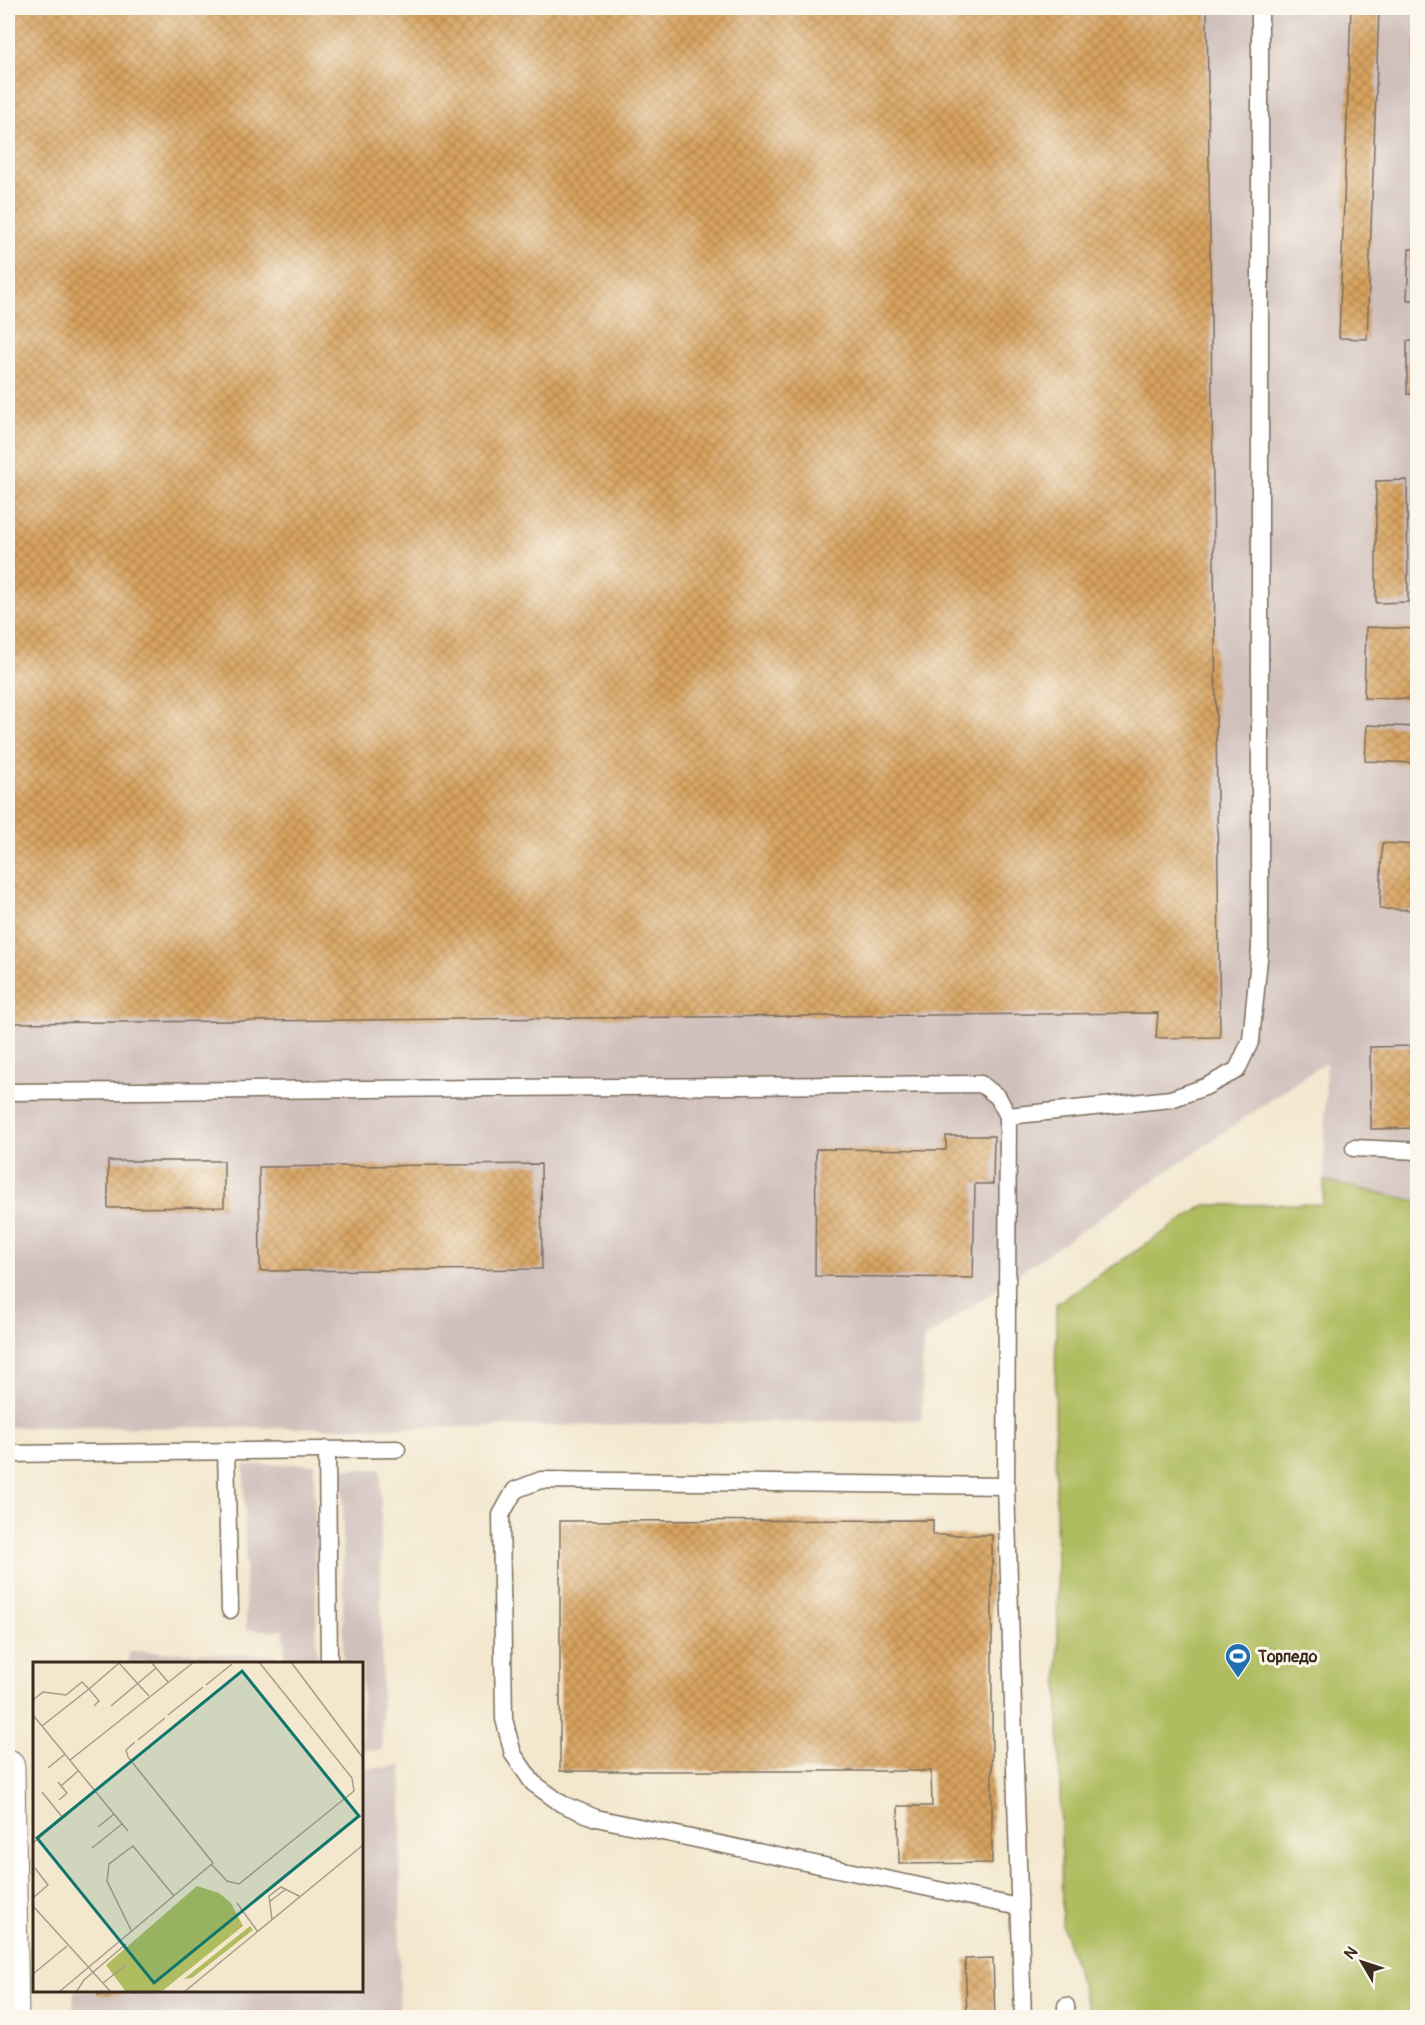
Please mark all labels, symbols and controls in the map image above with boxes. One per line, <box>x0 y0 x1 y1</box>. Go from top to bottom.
sports icon: Торпедо <box>1223 1641 1253 1679</box>
place label: Торпедо <box>1257 1647 1318 1667</box>
inset map <box>33 1662 363 1992</box>
north arrow <box>1332 1932 1392 1992</box>
text: N <box>1340 1943 1362 1964</box>

